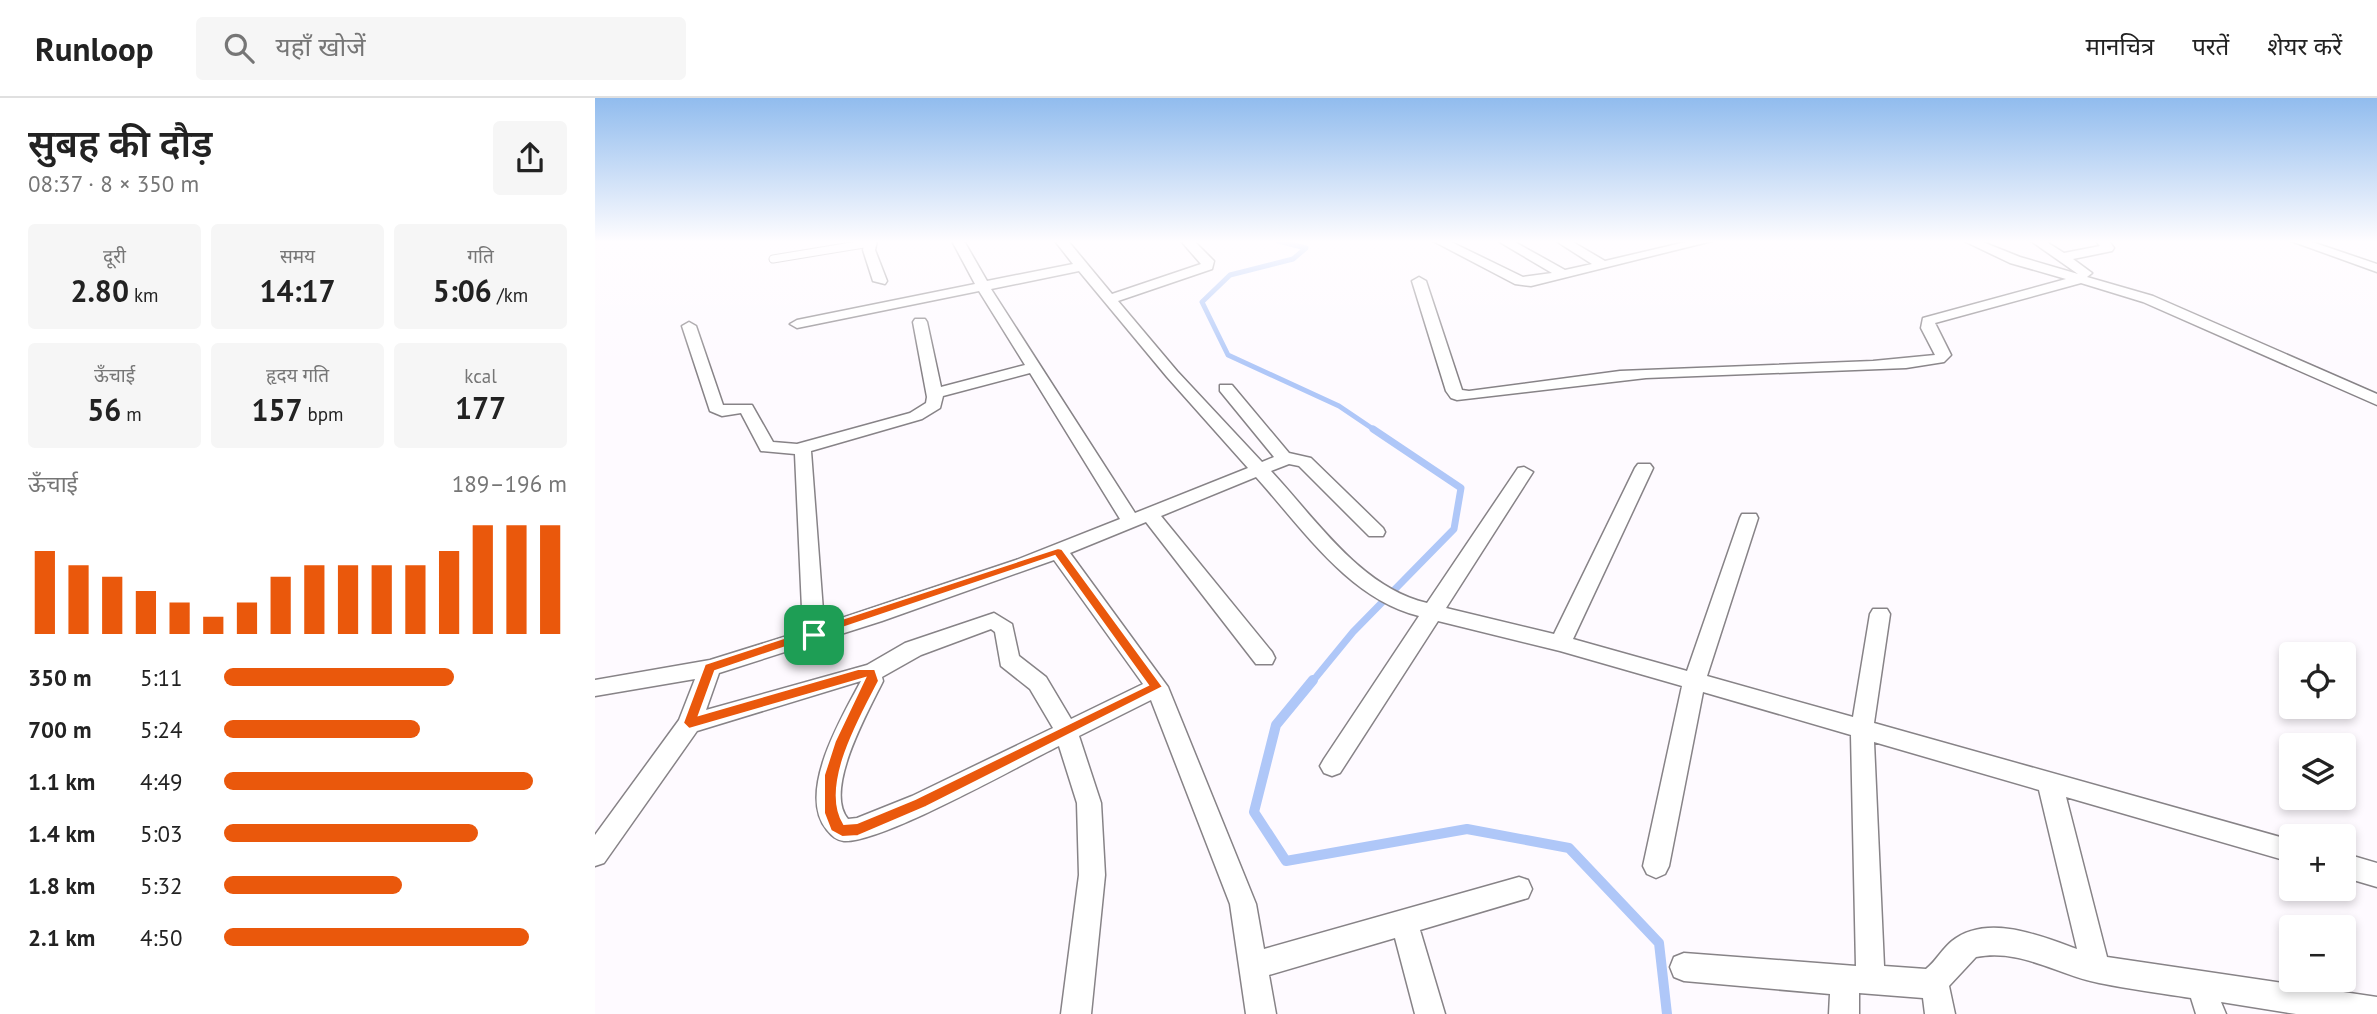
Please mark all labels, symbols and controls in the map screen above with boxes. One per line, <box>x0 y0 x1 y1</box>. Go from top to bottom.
search box <box>196 17 686 80</box>
text: Runloop <box>35 27 154 70</box>
icon: search <box>220 29 258 67</box>
text: यहाँ खोजें <box>276 30 365 63</box>
text: मानचित्र <box>2086 31 2154 62</box>
text: परतें <box>2192 31 2229 62</box>
text: शेयर करें <box>2267 31 2342 62</box>
text: सुबह की दौड़ <box>28 118 212 167</box>
button: share <box>493 121 567 195</box>
text: 08:37 · 8 × 350 m <box>28 169 199 198</box>
text: दूरी <box>103 244 126 268</box>
text: समय <box>280 244 315 268</box>
text: गति <box>467 244 494 268</box>
text: 2.80 <box>70 271 129 310</box>
text: 14:17 <box>259 271 336 310</box>
text: 5:06 <box>433 271 492 310</box>
text: km <box>129 283 159 307</box>
text: /km <box>492 283 528 307</box>
text: ऊँचाई <box>94 363 135 387</box>
text: हृदय गति <box>266 363 329 387</box>
text: kcal <box>464 364 497 388</box>
text: 177 <box>455 388 506 427</box>
text: 56 <box>87 390 121 429</box>
text: 157 <box>251 390 302 429</box>
text: m <box>121 402 142 426</box>
text: bpm <box>302 402 344 426</box>
text: ऊँचाई <box>28 469 78 498</box>
text: 189–196 m <box>452 469 567 498</box>
pin <box>784 605 844 665</box>
icon: arrive <box>795 616 833 654</box>
map controls <box>2279 642 2356 992</box>
button: locate <box>2279 642 2356 719</box>
text: 350 m <box>28 663 91 692</box>
text: 5:11 <box>140 663 183 692</box>
text: 700 m <box>28 715 91 744</box>
text: 5:24 <box>140 715 183 744</box>
button: layers <box>2279 733 2356 810</box>
text: 1.1 km <box>28 767 95 796</box>
text: 4:49 <box>140 767 183 796</box>
text: 1.4 km <box>28 819 95 848</box>
text: 5:03 <box>140 819 183 848</box>
button: + <box>2279 824 2356 901</box>
text: 1.8 km <box>28 871 95 900</box>
text: 5:32 <box>140 871 183 900</box>
button: − <box>2279 915 2356 992</box>
text: 2.1 km <box>28 923 95 952</box>
text: 4:50 <box>140 923 183 952</box>

